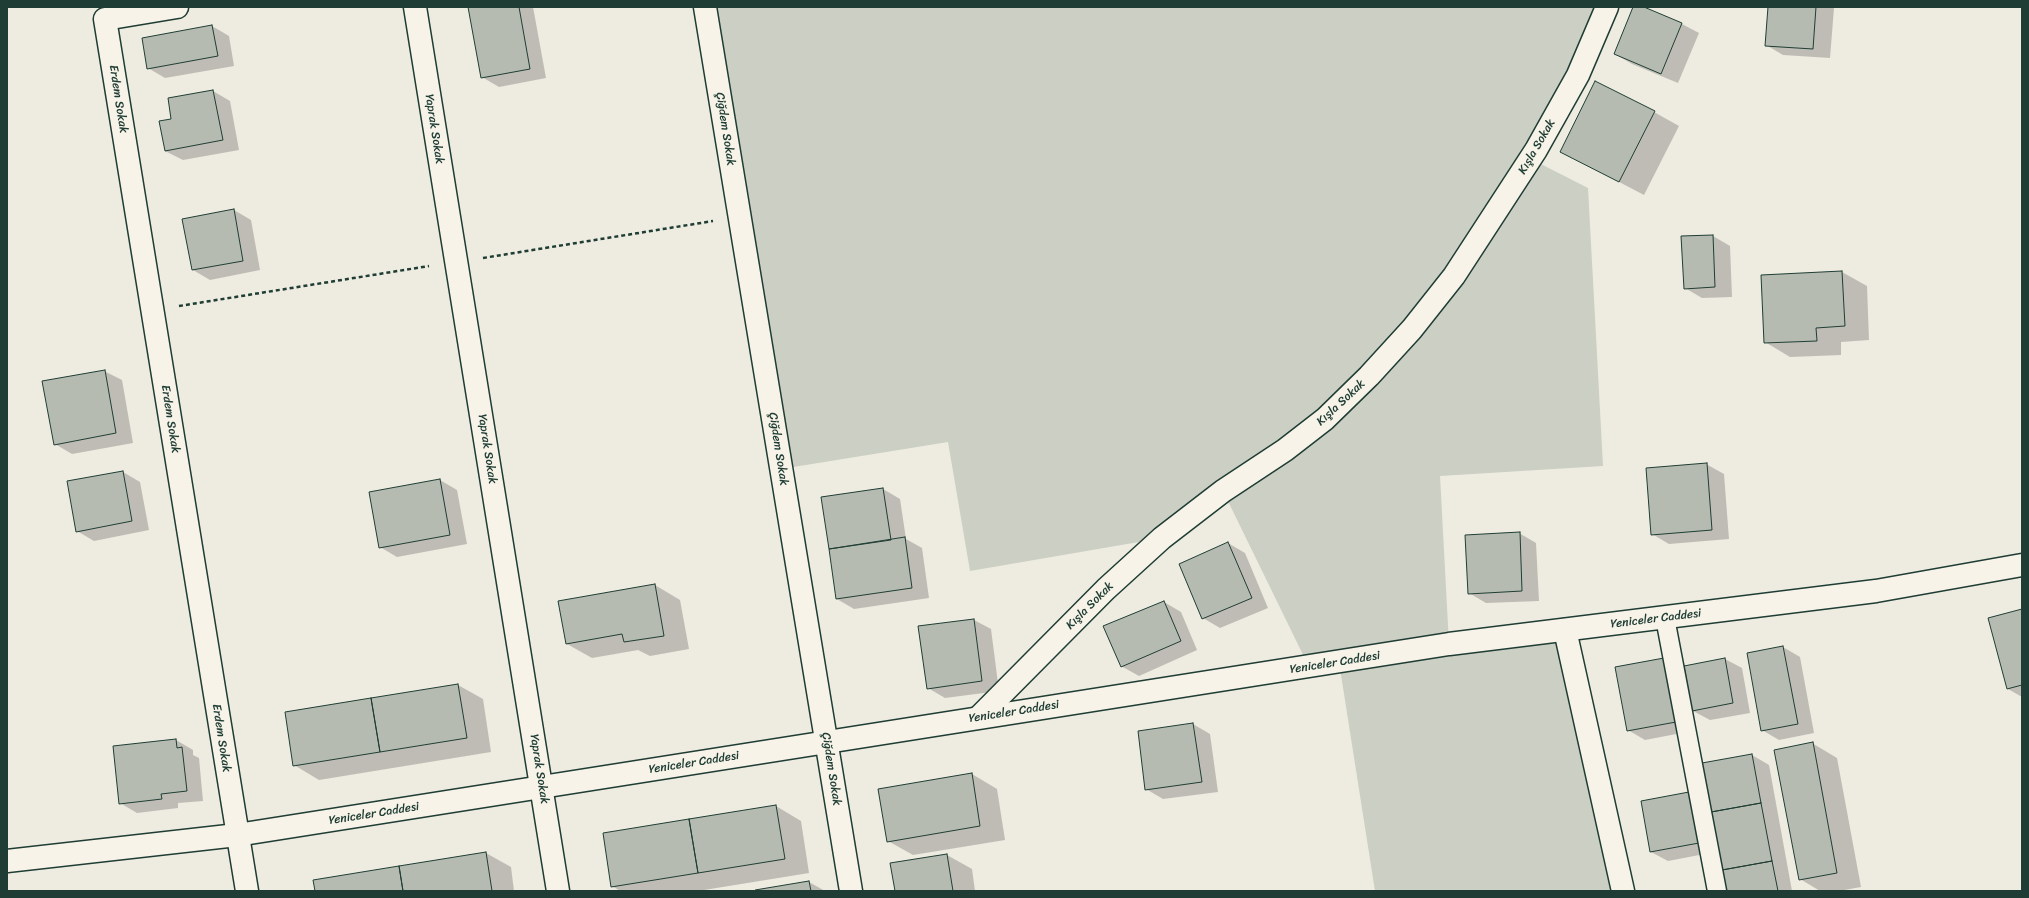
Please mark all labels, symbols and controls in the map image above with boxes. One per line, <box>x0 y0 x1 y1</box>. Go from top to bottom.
street label: Erdem Sokak <box>106 64 130 134</box>
street label: Çiğdem Sokak <box>712 91 738 167</box>
street label: Yaprak Sokak <box>421 93 447 165</box>
street label: Kışla Sokak <box>1515 117 1559 177</box>
street label: Kışla Sokak <box>1314 377 1368 429</box>
street label: Erdem Sokak <box>158 384 182 454</box>
street label: Çiğdem Sokak <box>765 411 791 487</box>
street label: Yaprak Sokak <box>474 413 500 485</box>
street label: Kışla Sokak <box>1063 579 1117 633</box>
street label: Yeniceler Caddesi <box>1610 606 1702 632</box>
street label: Yeniceler Caddesi <box>1289 649 1381 677</box>
street label: Yeniceler Caddesi <box>968 698 1060 726</box>
street label: Erdem Sokak <box>209 703 233 773</box>
street label: Çiğdem Sokak <box>818 731 844 807</box>
street label: Yaprak Sokak <box>526 733 552 805</box>
street label: Yeniceler Caddesi <box>648 749 740 777</box>
street label: Yeniceler Caddesi <box>328 800 420 828</box>

